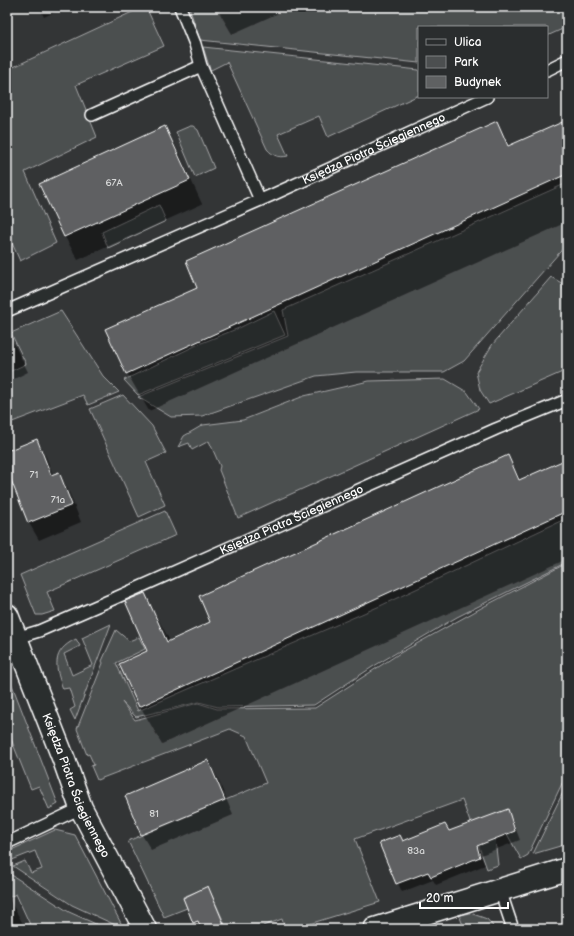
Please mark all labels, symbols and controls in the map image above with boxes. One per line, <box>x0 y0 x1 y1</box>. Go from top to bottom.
legend <box>418 26 548 98</box>
text: Ulica <box>454 35 482 50</box>
text: Park <box>454 55 478 70</box>
text: Budynek <box>454 75 501 90</box>
street label: Księdza Piotra Ściegiennego <box>300 110 448 188</box>
house number: 67A <box>105 177 123 189</box>
house number: 71 <box>30 469 39 481</box>
street label: Księdza Piotra Ściegiennego <box>218 482 366 559</box>
house number: 71a <box>51 494 66 506</box>
street label: Księdza Piotra Ściegiennego <box>38 711 113 861</box>
house number: 81 <box>149 808 159 820</box>
house number: 83a <box>407 845 425 857</box>
scale bar <box>420 884 508 910</box>
text: 20 m <box>426 891 453 906</box>

